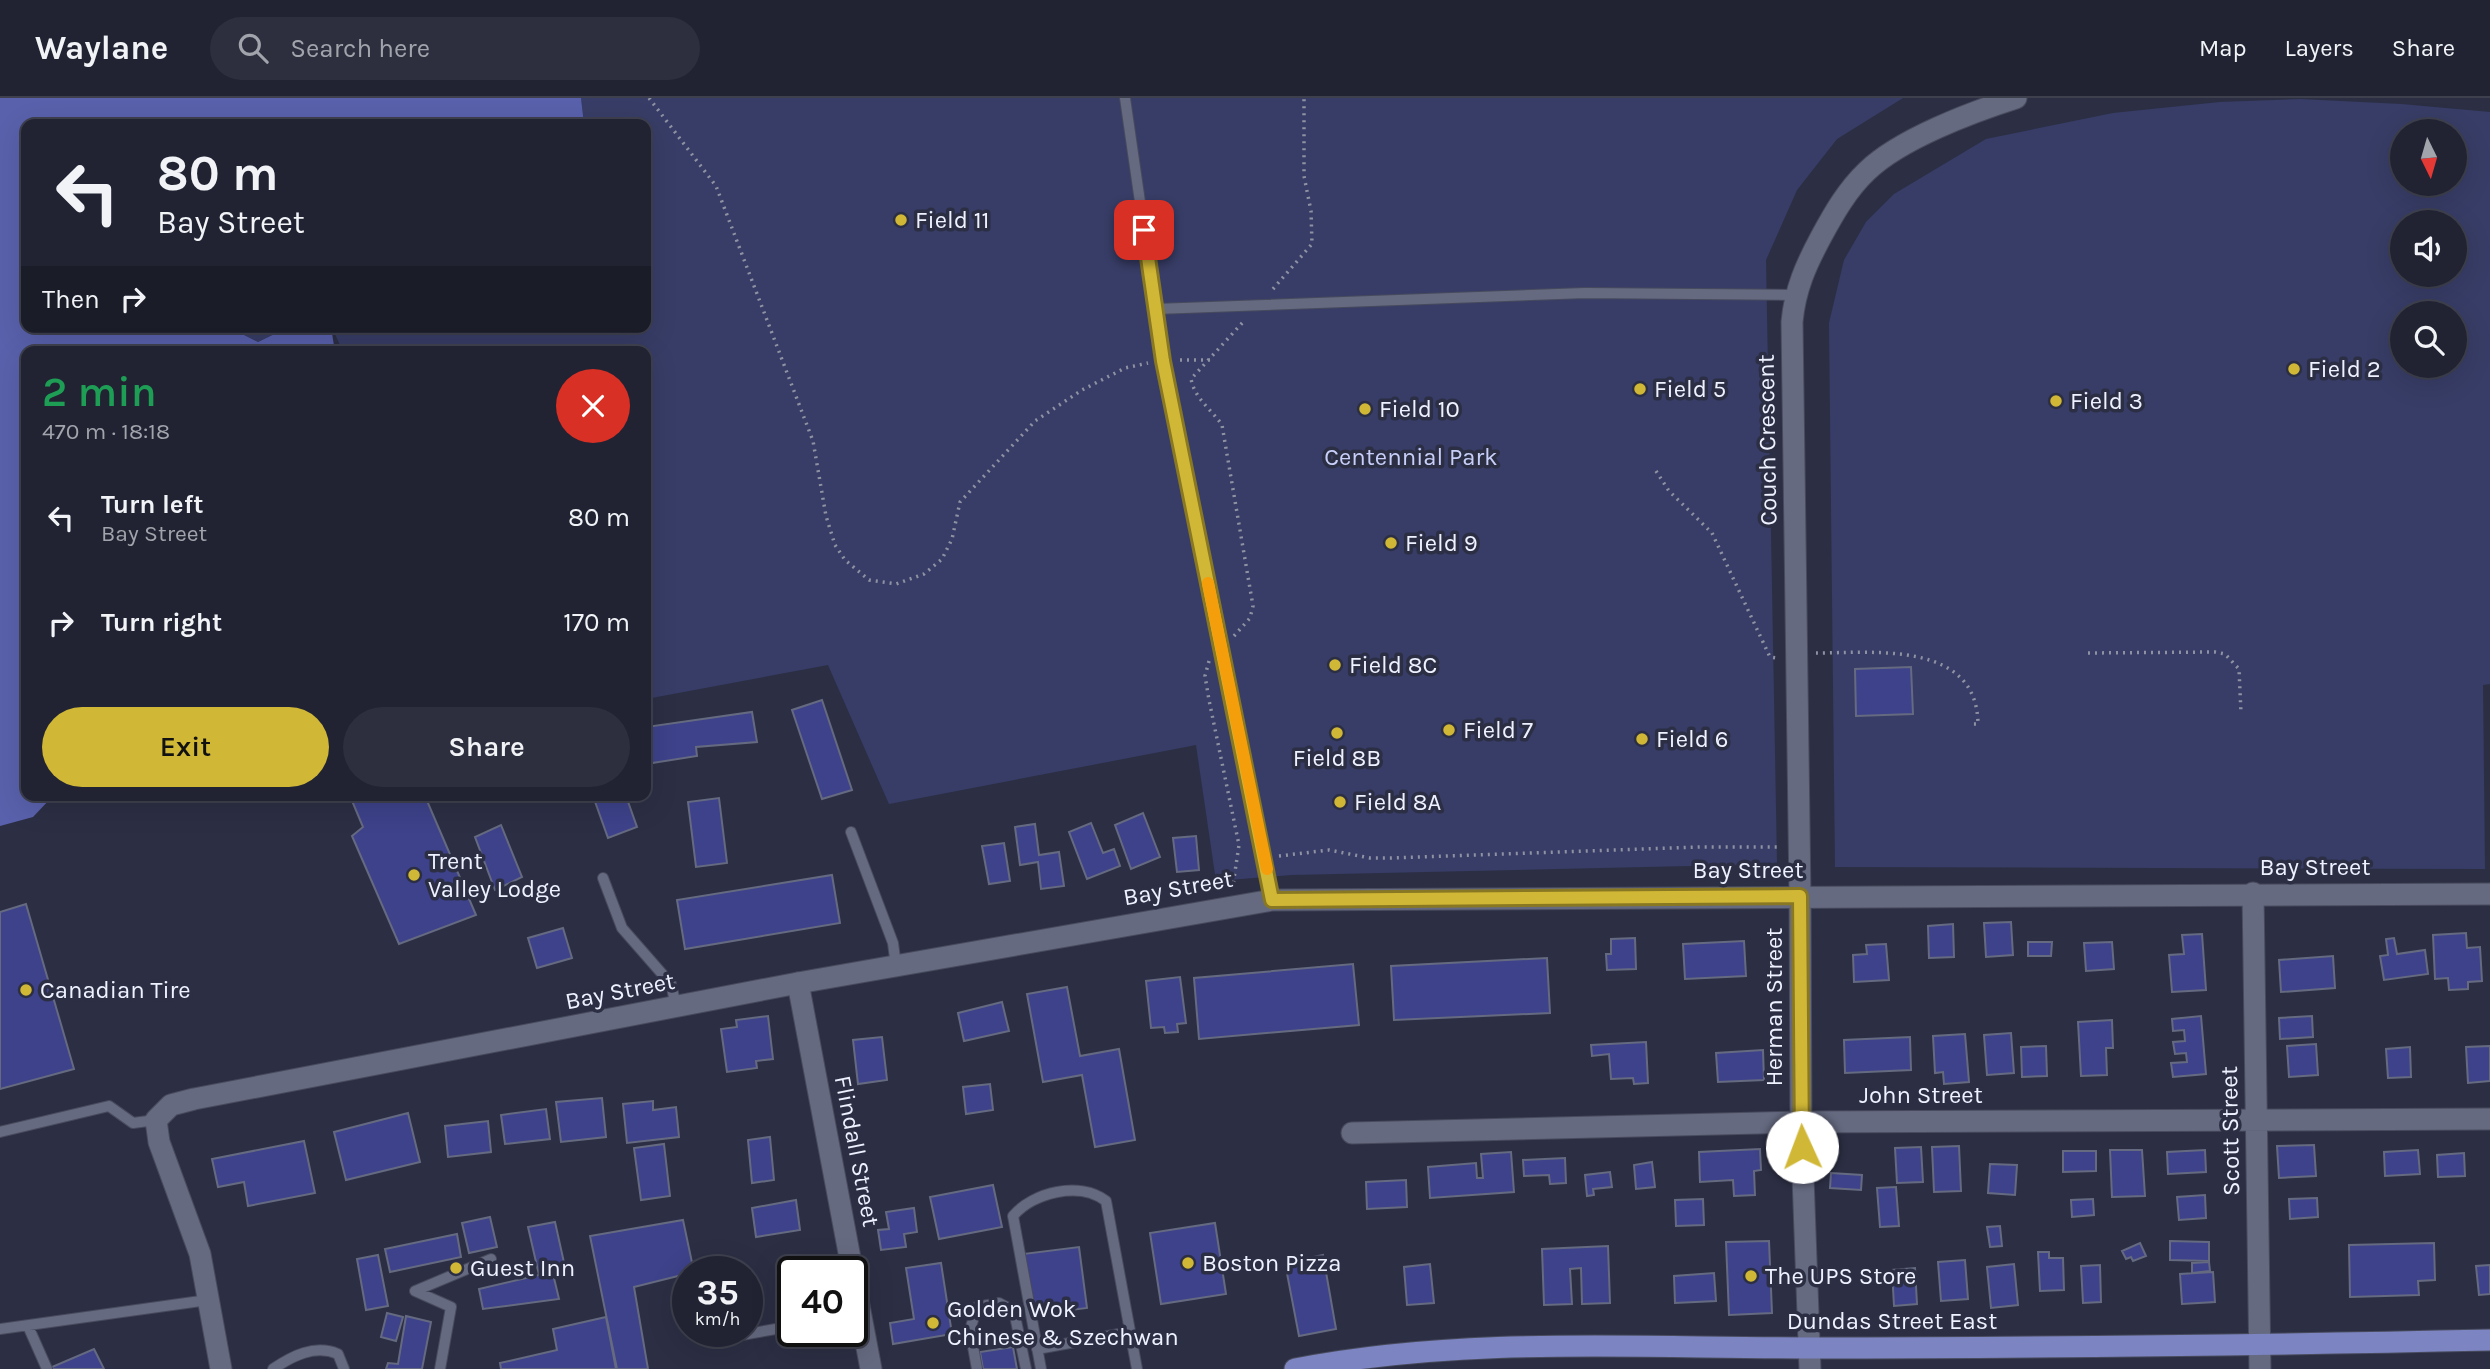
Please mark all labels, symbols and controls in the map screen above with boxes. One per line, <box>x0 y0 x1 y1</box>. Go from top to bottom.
search box <box>210 17 700 80</box>
text: Waylane <box>35 29 168 67</box>
icon: search <box>234 29 272 67</box>
text: Search here <box>290 33 430 64</box>
text: Map <box>2199 34 2247 62</box>
text: Layers <box>2285 34 2354 62</box>
text: Share <box>2392 34 2455 62</box>
north arrow <box>2390 119 2468 196</box>
map controls <box>2390 119 2467 378</box>
text: 80 m <box>157 145 279 202</box>
icon: left <box>42 147 133 238</box>
pin <box>1114 200 1174 260</box>
text: Bay Street <box>157 204 305 241</box>
place label: Field 11 <box>915 206 990 234</box>
button: sound <box>2390 210 2467 287</box>
icon: arrive <box>1125 211 1163 249</box>
marker: Field 11 <box>893 212 909 228</box>
icon: right <box>114 280 152 318</box>
text: Then <box>42 284 100 315</box>
button: search <box>2390 301 2467 378</box>
street label: Couch Crescent <box>1752 354 1782 526</box>
place label: Field 2 <box>2308 355 2381 383</box>
marker: Field 2 <box>2286 361 2302 377</box>
text: 2 min <box>42 367 157 417</box>
button: close <box>556 369 630 443</box>
place label: Field 5 <box>1654 375 1726 403</box>
marker: Field 5 <box>1632 381 1648 397</box>
place label: Field 3 <box>2070 387 2143 415</box>
marker: Field 3 <box>2048 393 2064 409</box>
place label: Field 10 <box>1379 395 1460 423</box>
marker: Field 10 <box>1357 401 1373 417</box>
text: 470 m · 18:18 <box>42 418 170 445</box>
park label: Centennial Park <box>1324 443 1498 471</box>
text: Turn left <box>101 489 203 520</box>
icon: left <box>42 499 80 537</box>
text: 80 m <box>568 502 630 533</box>
text: Bay Street <box>101 520 207 547</box>
place label: Field 9 <box>1405 529 1478 557</box>
marker: Field 9 <box>1383 535 1399 551</box>
icon: right <box>42 604 80 642</box>
text: Turn right <box>101 607 222 638</box>
text: 170 m <box>563 607 630 638</box>
place label: Field 8C <box>1349 651 1437 679</box>
marker: Field 8C <box>1327 657 1343 673</box>
button: Exit <box>42 707 329 787</box>
button: Share <box>343 707 630 787</box>
place label: Field 7 <box>1463 716 1533 744</box>
marker: Field 7 <box>1441 722 1457 738</box>
marker: Field 8B <box>1329 725 1345 741</box>
place label: Field 6 <box>1656 725 1728 753</box>
marker: Field 6 <box>1634 731 1650 747</box>
place label: Field 8B <box>1293 744 1381 772</box>
place label: Field 8A <box>1354 788 1441 816</box>
marker: Field 8A <box>1332 794 1348 810</box>
place label: Trent Valley Lodge <box>428 847 561 903</box>
street label: Bay Street <box>2260 853 2370 881</box>
street label: Bay Street <box>1693 856 1803 884</box>
street label: Bay Street <box>1121 865 1235 911</box>
marker: Trent Valley Lodge <box>406 867 422 883</box>
street label: Herman Street <box>1760 928 1788 1086</box>
street label: Bay Street <box>563 967 677 1015</box>
place label: Canadian Tire <box>40 976 191 1004</box>
marker: Canadian Tire <box>18 982 34 998</box>
street label: Scott Street <box>2215 1066 2245 1196</box>
street label: Flindall Street <box>829 1073 885 1229</box>
street label: John Street <box>1859 1081 1983 1109</box>
position arrow <box>1765 1110 1839 1184</box>
place label: Boston Pizza <box>1202 1249 1341 1277</box>
place label: Guest Inn <box>470 1254 575 1282</box>
marker: Boston Pizza <box>1180 1255 1196 1271</box>
speed limit sign: 40 <box>777 1256 868 1347</box>
marker: Guest Inn <box>448 1260 464 1276</box>
place label: The UPS Store <box>1765 1262 1916 1290</box>
marker: The UPS Store <box>1743 1268 1759 1284</box>
text: 35 <box>696 1272 739 1313</box>
place label: Golden Wok Chinese & Szechwan <box>947 1295 1179 1351</box>
street label: Dundas Street East <box>1787 1307 1997 1335</box>
text: km/h <box>695 1308 740 1330</box>
marker: Golden Wok Chinese & Szechwan <box>925 1315 941 1331</box>

